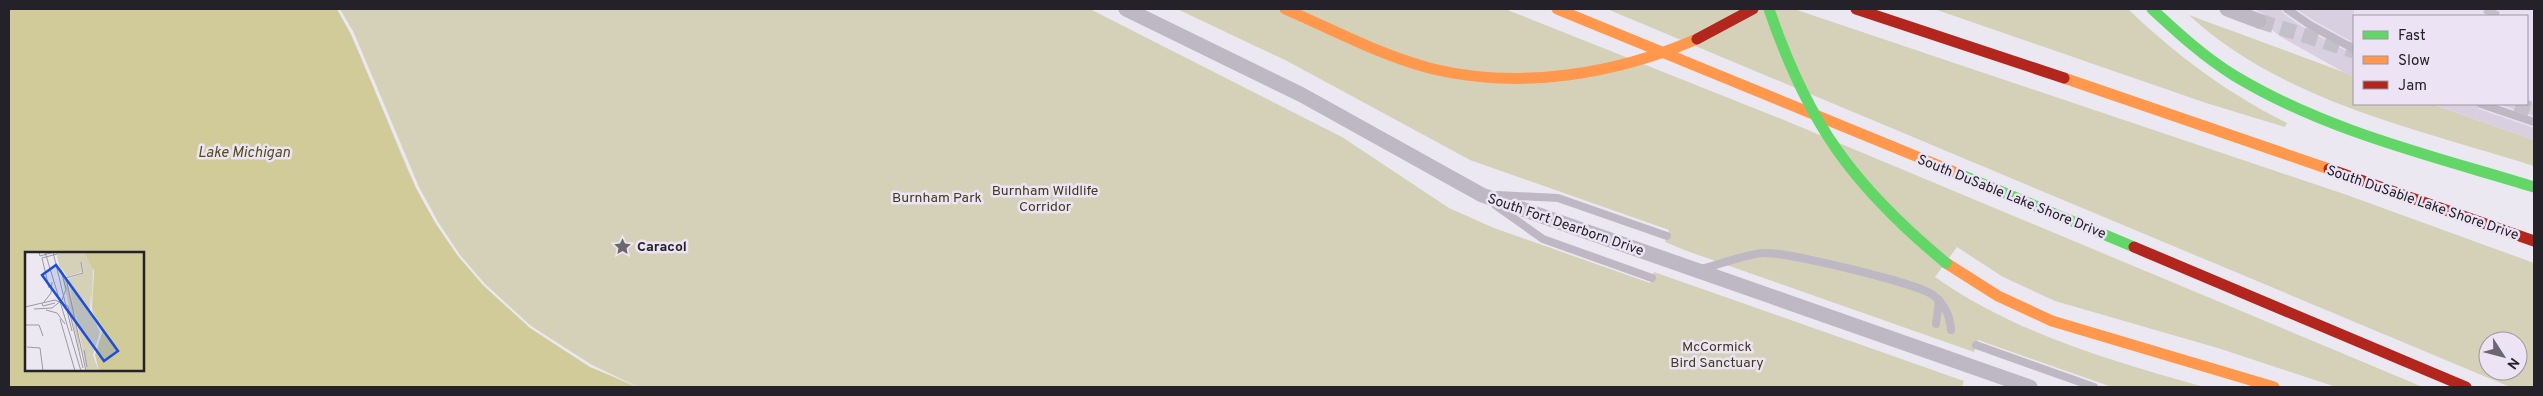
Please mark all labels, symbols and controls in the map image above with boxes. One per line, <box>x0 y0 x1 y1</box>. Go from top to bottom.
legend <box>2353 15 2528 105</box>
text: Fast <box>2398 27 2426 46</box>
text: Slow <box>2398 52 2430 71</box>
text: Jam <box>2398 77 2427 96</box>
water label: Lake Michigan <box>198 144 290 163</box>
street label: South DuSable Lake Shore Drive <box>1915 152 2108 243</box>
street label: South DuSable Lake Shore Drive <box>2324 163 2521 244</box>
park label: Burnham Wildlife Corridor <box>992 183 1098 216</box>
park label: Burnham Park <box>892 190 982 207</box>
street label: South Fort Dearborn Drive <box>1485 191 1646 260</box>
place icon: Caracol <box>613 236 633 256</box>
place label: Caracol <box>637 239 687 256</box>
inset map <box>25 252 144 371</box>
north arrow <box>2478 331 2528 381</box>
park label: McCormick Bird Sanctuary <box>1670 339 1764 372</box>
text: N <box>2502 354 2522 372</box>

